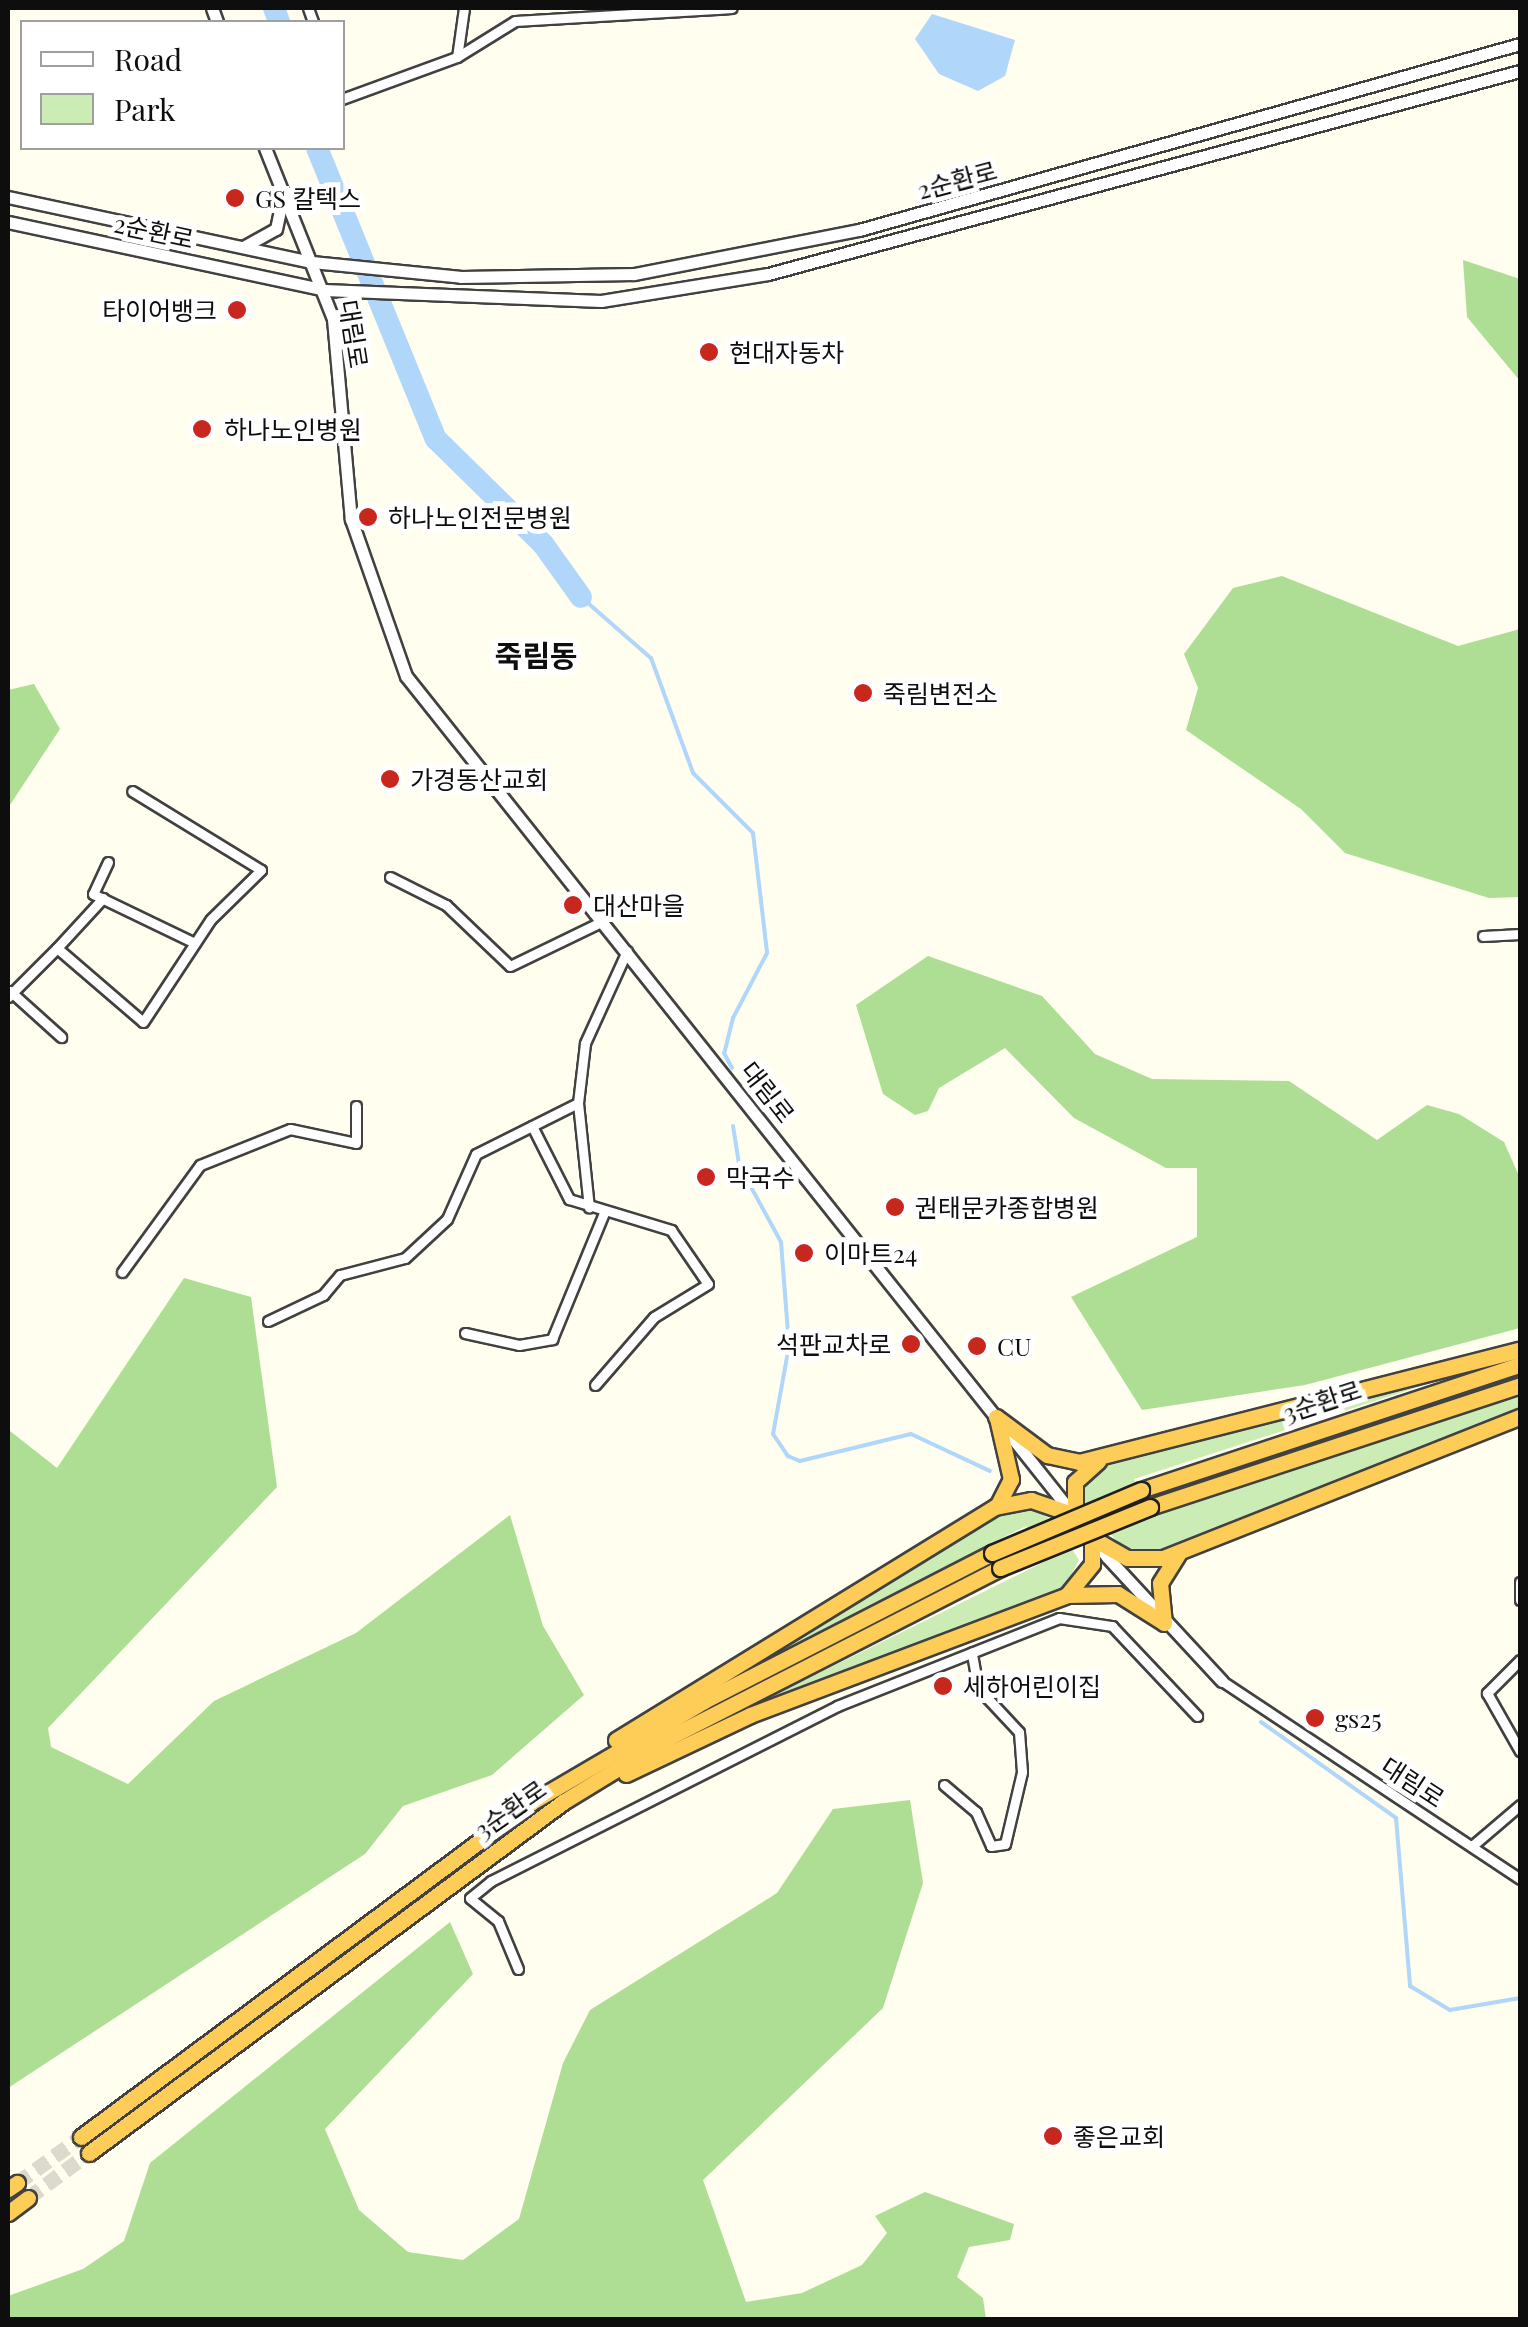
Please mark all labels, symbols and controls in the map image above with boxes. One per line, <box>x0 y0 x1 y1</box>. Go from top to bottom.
legend <box>20 20 345 150</box>
text: Road <box>114 39 182 79</box>
text: Park <box>114 89 176 129</box>
street label: 2순환로 <box>914 155 1000 205</box>
place label: GS 칼텍스 <box>255 183 361 213</box>
marker: GS 칼텍스 <box>224 187 246 209</box>
street label: 2순환로 <box>111 208 197 254</box>
place label: 타이어뱅크 <box>102 295 217 325</box>
street label: 대림로 <box>334 298 374 370</box>
marker: 타이어뱅크 <box>226 299 248 321</box>
place label: 현대자동차 <box>729 337 844 367</box>
marker: 현대자동차 <box>698 341 720 363</box>
place label: 하나노인병원 <box>224 414 362 444</box>
marker: 하나노인병원 <box>189 416 215 442</box>
place label: 하나노인전문병원 <box>388 502 572 532</box>
marker: 하나노인전문병원 <box>357 506 379 528</box>
district label: 죽림동 <box>495 637 577 673</box>
place label: 죽림변전소 <box>883 678 998 708</box>
marker: 죽림변전소 <box>852 682 874 704</box>
place label: 가경동산교회 <box>410 764 548 794</box>
marker: 가경동산교회 <box>379 768 401 790</box>
place label: 대산마을 <box>593 890 685 920</box>
marker: 대산마을 <box>562 894 584 916</box>
street label: 대림로 <box>735 1056 801 1128</box>
place label: 막국수 <box>726 1162 795 1192</box>
marker: 막국수 <box>695 1166 717 1188</box>
place label: 권태문카종합병원 <box>915 1192 1099 1222</box>
marker: 권태문카종합병원 <box>884 1196 906 1218</box>
place label: 이마트24 <box>824 1238 917 1268</box>
marker: 이마트24 <box>793 1242 815 1264</box>
place label: 석판교차로 <box>776 1329 891 1359</box>
place label: CU <box>997 1331 1031 1361</box>
marker: 석판교차로 <box>900 1333 922 1355</box>
marker: CU <box>966 1335 988 1357</box>
street label: 3순환로 <box>1279 1374 1365 1428</box>
place label: 세하어린이집 <box>963 1671 1101 1701</box>
marker: 세하어린이집 <box>932 1675 954 1697</box>
place label: gs25 <box>1335 1703 1382 1733</box>
marker: gs25 <box>1304 1707 1326 1729</box>
street label: 대림로 <box>1376 1751 1450 1813</box>
street label: 3순환로 <box>469 1774 551 1844</box>
place label: 좋은교회 <box>1073 2121 1165 2151</box>
marker: 좋은교회 <box>1042 2125 1064 2147</box>

